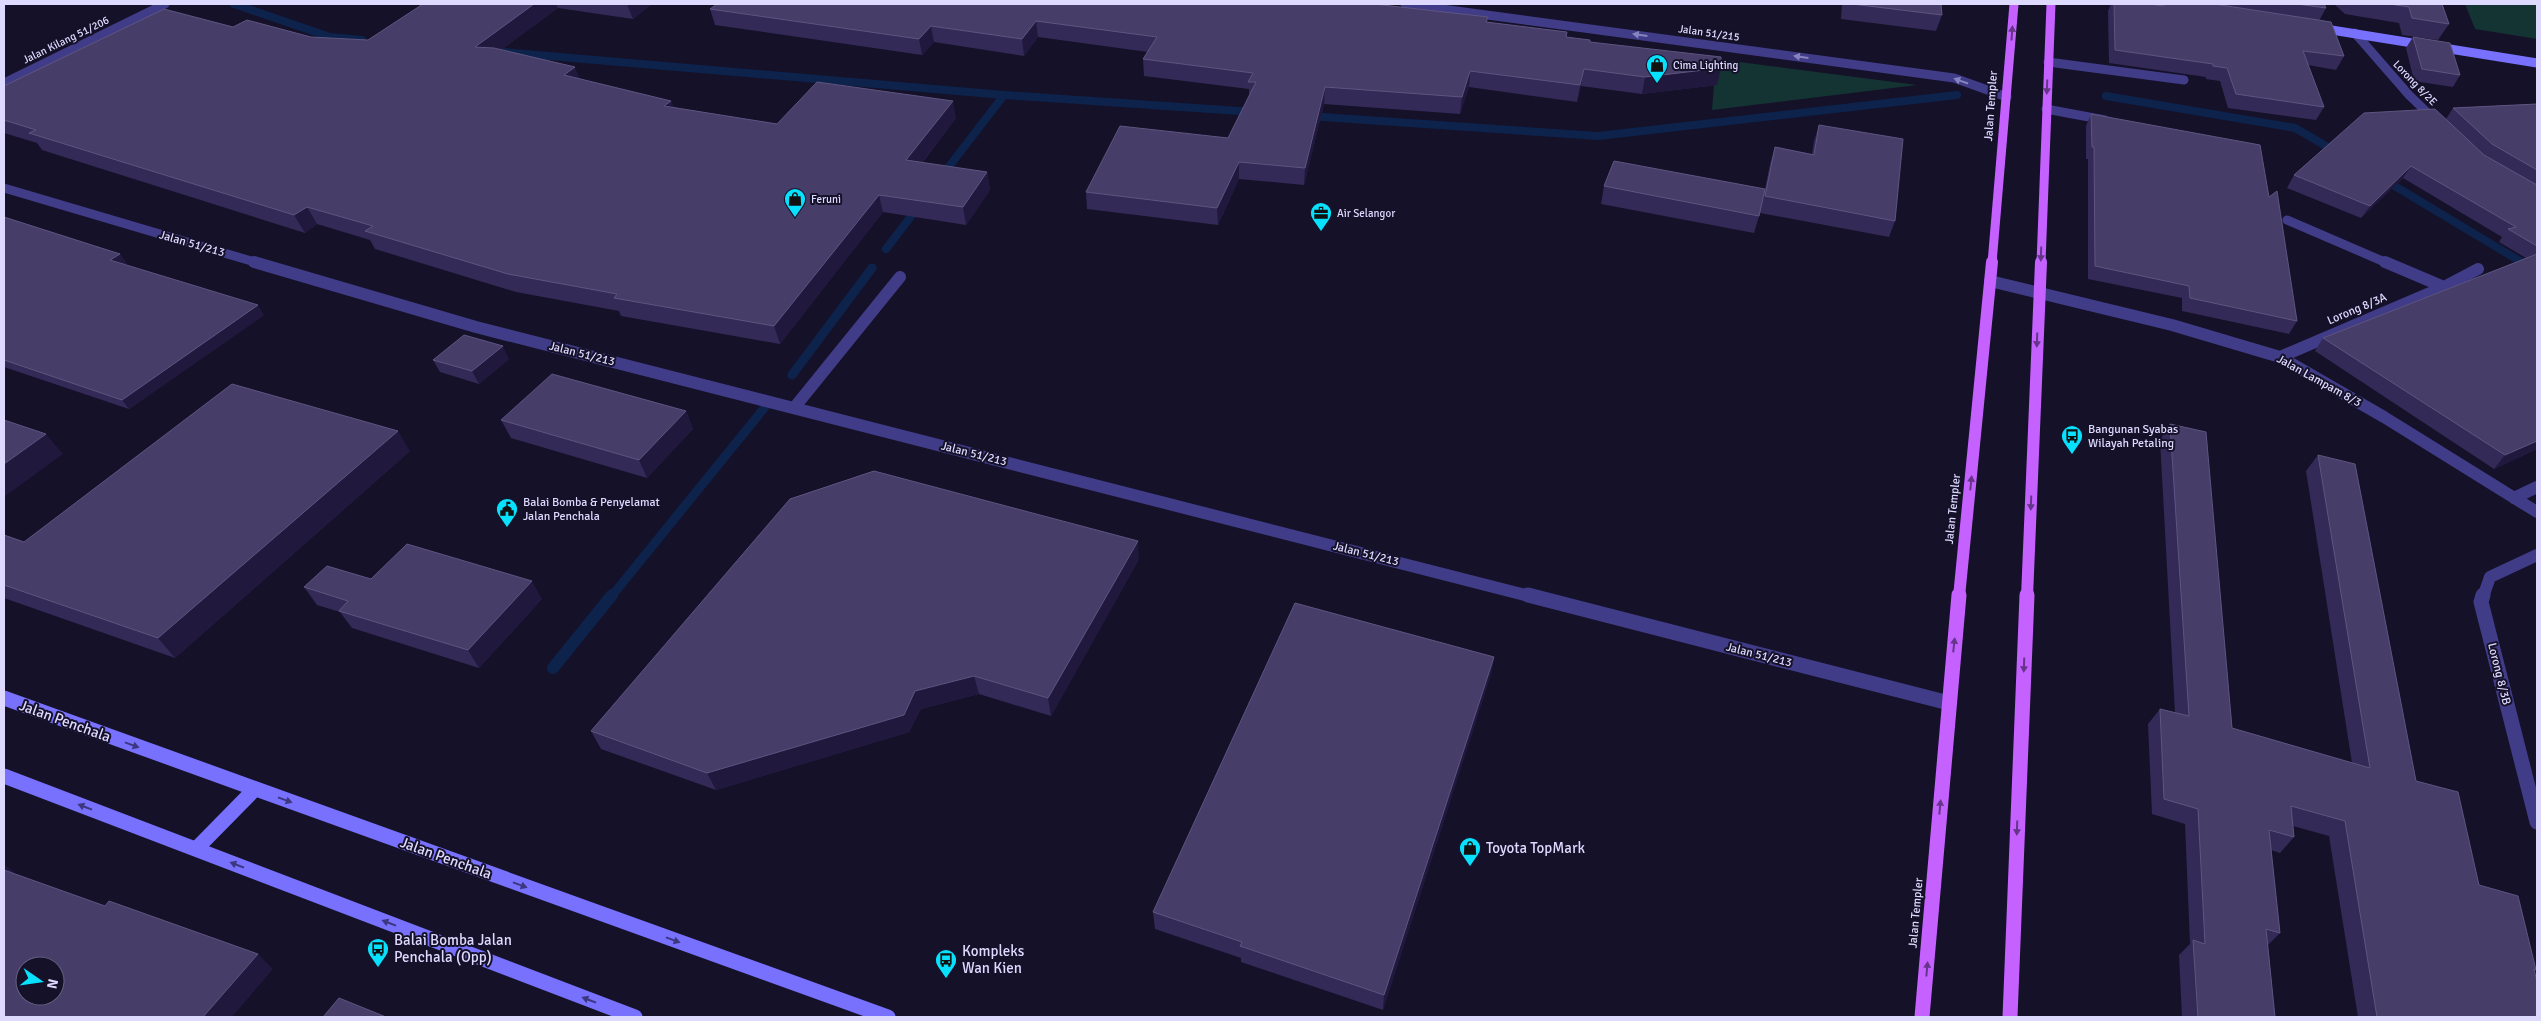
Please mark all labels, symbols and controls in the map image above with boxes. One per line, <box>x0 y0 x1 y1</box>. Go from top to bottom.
street label: Jalan Kilang 51/206 <box>21 13 111 67</box>
street label: Jalan 51/215 <box>1677 22 1741 44</box>
one-way arrow <box>2008 25 2016 41</box>
one-way arrow <box>1631 31 1647 39</box>
shop icon: Cima Lighting <box>1645 53 1669 84</box>
one-way arrow <box>1792 53 1808 61</box>
street label: Lorong 8/2E <box>2390 58 2440 108</box>
place label: Cima Lighting <box>1673 59 1739 72</box>
street label: Jalan Templer <box>1981 70 2001 142</box>
one-way arrow <box>1954 77 1969 84</box>
one-way arrow <box>2043 80 2051 96</box>
shop icon: Feruni <box>783 187 807 218</box>
place label: Feruni <box>811 193 841 206</box>
office icon: Air Selangor <box>1309 201 1333 232</box>
place label: Air Selangor <box>1337 207 1395 220</box>
street label: Jalan 51/213 <box>158 227 226 261</box>
one-way arrow <box>2036 246 2044 262</box>
street label: Lorong 8/3A <box>2325 289 2390 328</box>
one-way arrow <box>2033 333 2041 349</box>
street label: Jalan 51/213 <box>547 339 617 369</box>
street label: Jalan Lampam 8/3 <box>2274 352 2364 410</box>
place label: Bangunan Syabas Wilayah Petaling <box>2088 422 2178 451</box>
bus stop icon: Bangunan Syabas Wilayah Petaling <box>2060 424 2084 455</box>
street label: Jalan 51/213 <box>939 439 1009 469</box>
street label: Jalan Templer <box>1942 473 1964 545</box>
one-way arrow <box>1967 475 1975 491</box>
place label: Balai Bomba & Penyelamat Jalan Penchala <box>523 495 660 524</box>
one-way arrow <box>2026 495 2034 511</box>
public building icon: Balai Bomba & Penyelamat Jalan Penchala <box>495 497 519 528</box>
street label: Jalan 51/213 <box>1331 539 1401 569</box>
one-way arrow <box>1951 637 1959 653</box>
street label: Jalan 51/213 <box>1724 640 1794 670</box>
street label: Lorong 8/3B <box>2484 641 2514 707</box>
one-way arrow <box>2020 657 2028 673</box>
street label: Jalan Penchala <box>17 696 113 746</box>
one-way arrow <box>124 742 139 749</box>
one-way arrow <box>277 797 292 804</box>
one-way arrow <box>1936 798 1944 814</box>
one-way arrow <box>77 803 92 811</box>
one-way arrow <box>2013 820 2021 836</box>
street label: Jalan Penchala <box>398 833 494 883</box>
shop icon: Toyota TopMark <box>1458 836 1482 867</box>
place label: Toyota TopMark <box>1486 839 1585 857</box>
one-way arrow <box>230 860 244 868</box>
street label: Jalan Templer <box>1905 877 1927 949</box>
one-way arrow <box>513 881 528 889</box>
one-way arrow <box>381 919 396 926</box>
place label: Balai Bomba Jalan Penchala (Opp) <box>394 931 512 966</box>
bus stop icon: Balai Bomba Jalan Penchala (Opp) <box>366 937 390 968</box>
one-way arrow <box>665 937 680 944</box>
place label: Kompleks Wan Kien <box>962 942 1025 977</box>
bus stop icon: Kompleks Wan Kien <box>934 948 958 979</box>
north arrow <box>15 956 65 1006</box>
one-way arrow <box>1923 960 1931 976</box>
text: N <box>43 977 62 990</box>
one-way arrow <box>581 996 596 1004</box>

